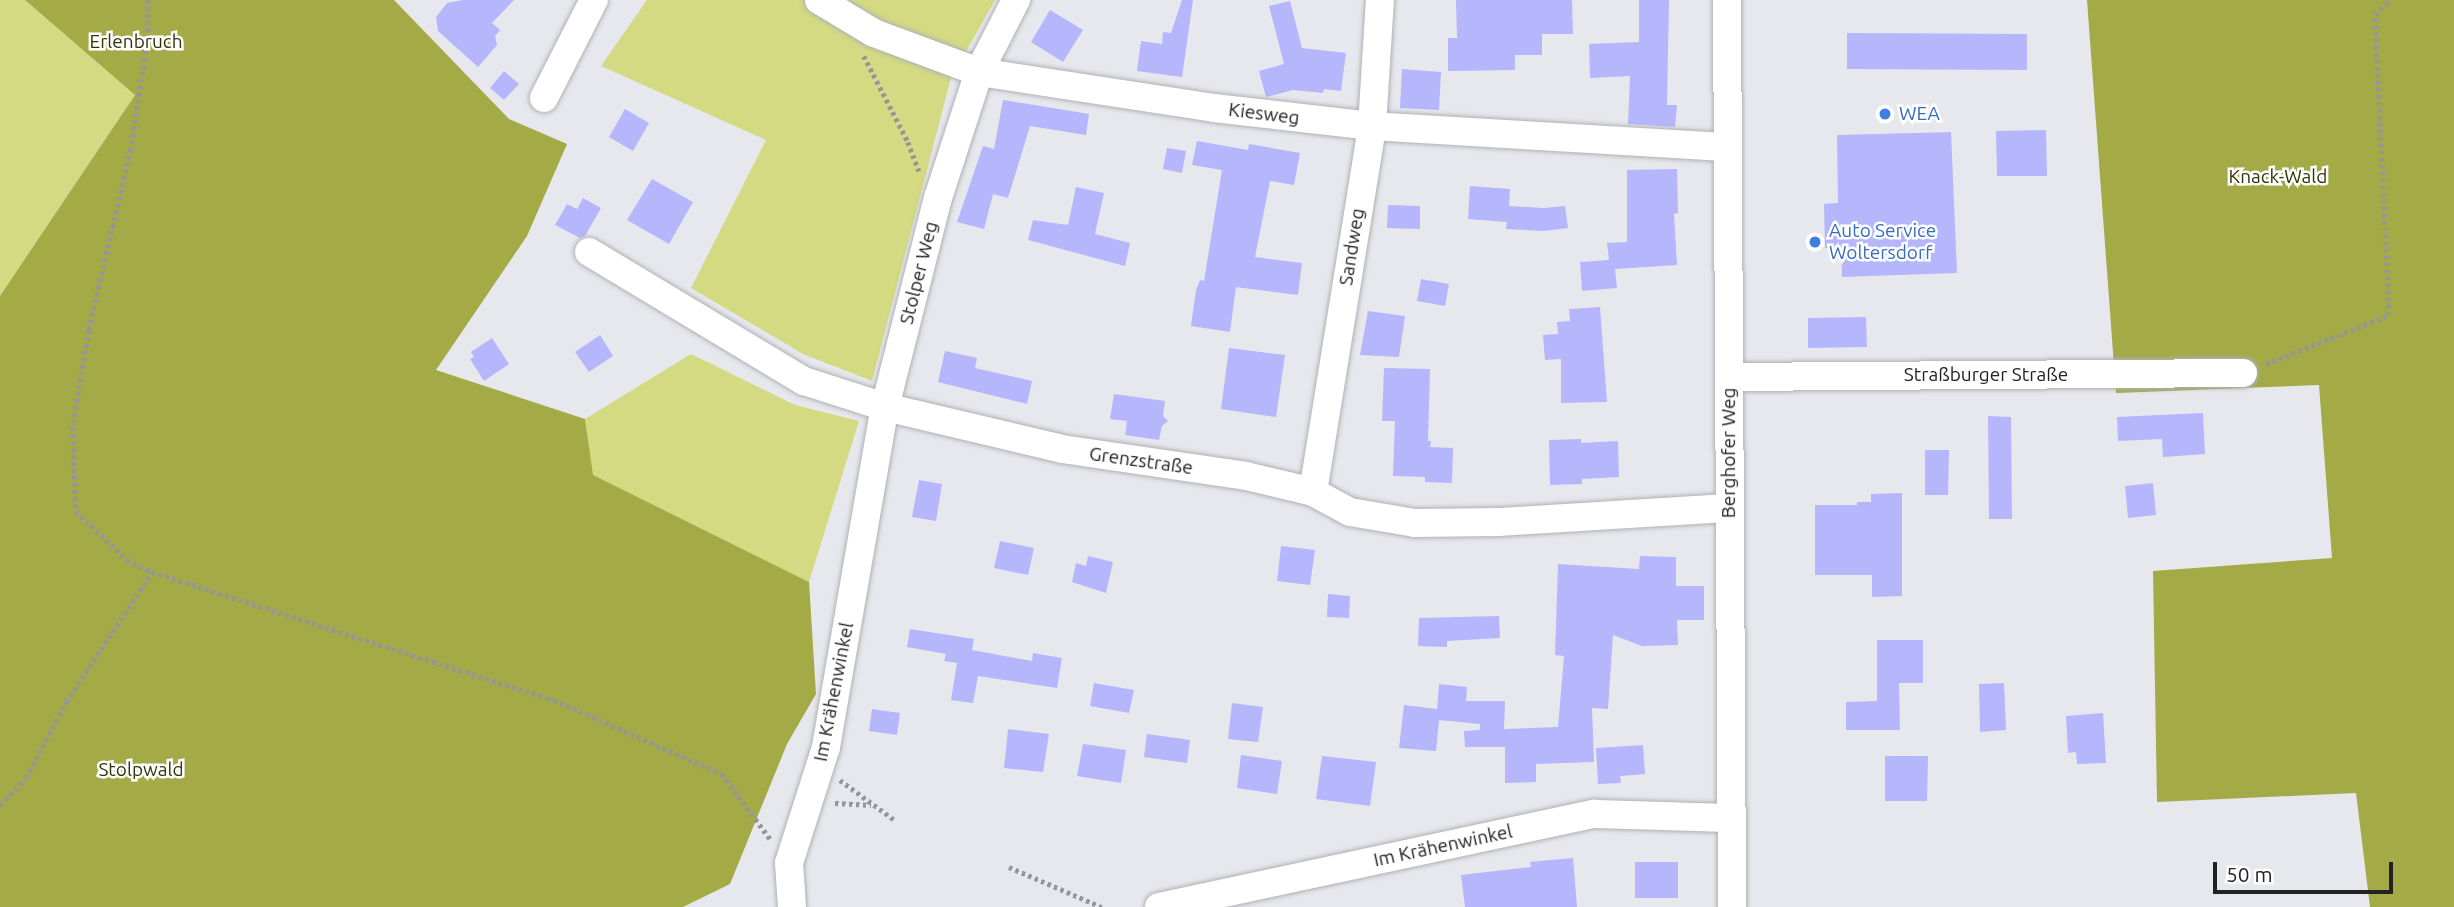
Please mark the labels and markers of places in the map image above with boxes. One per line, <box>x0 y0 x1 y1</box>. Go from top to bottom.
place label: WEA <box>1899 103 1940 125</box>
marker: WEA <box>1877 106 1893 122</box>
place label: Auto Service Woltersdorf <box>1829 220 1936 264</box>
marker: Auto Service Woltersdorf <box>1807 234 1823 250</box>

